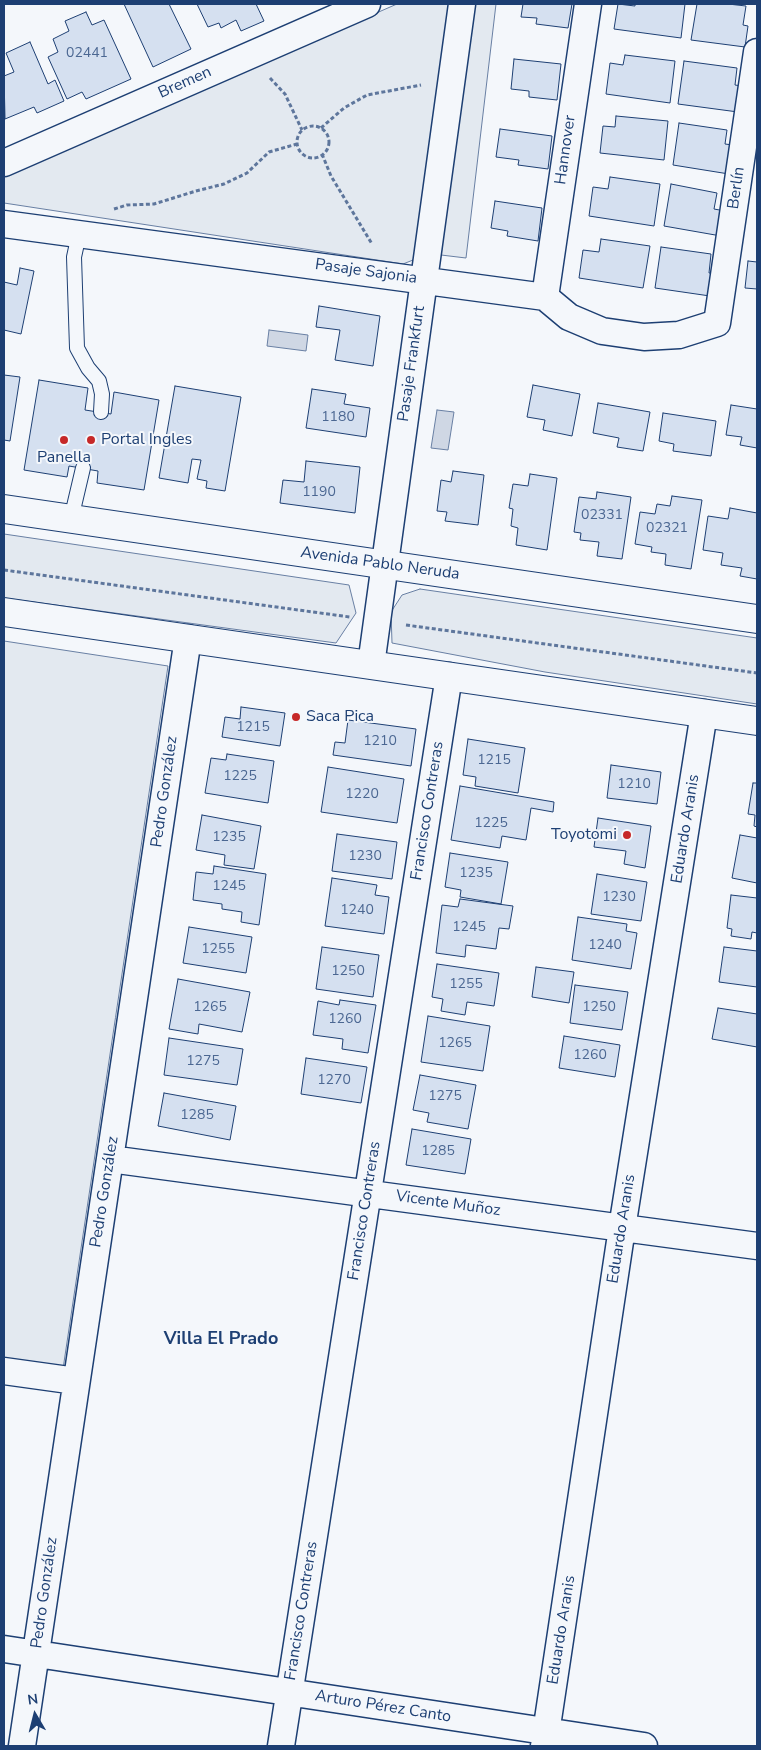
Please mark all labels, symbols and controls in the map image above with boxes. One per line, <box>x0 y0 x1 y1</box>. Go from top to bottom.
house number: 02441 <box>66 46 108 62</box>
street label: Bremen <box>155 63 215 103</box>
street label: Hannover <box>552 114 580 186</box>
street label: Berlín <box>725 166 749 210</box>
street label: Pasaje Sajonia <box>314 255 418 289</box>
street label: Pasaje Frankfurt <box>394 305 430 423</box>
house number: 1180 <box>321 410 355 426</box>
place label: Portal Ingles <box>101 430 192 450</box>
marker: Panella <box>58 434 70 446</box>
marker: Portal Ingles <box>85 434 97 446</box>
place label: Panella <box>37 448 91 468</box>
house number: 1190 <box>302 485 336 501</box>
house number: 02331 <box>581 508 623 524</box>
house number: 02321 <box>646 521 688 537</box>
street label: Avenida Pablo Neruda <box>299 543 461 585</box>
place label: Saca Pica <box>306 707 374 727</box>
marker: Saca Pica <box>290 711 302 723</box>
house number: 1215 <box>236 720 270 736</box>
house number: 1210 <box>363 734 397 750</box>
street label: Pedro González <box>148 735 182 849</box>
street label: Francisco Contreras <box>408 740 448 882</box>
house number: 1215 <box>477 753 511 769</box>
house number: 1225 <box>223 769 257 785</box>
street label: Eduardo Aranis <box>668 773 704 885</box>
house number: 1210 <box>617 777 651 793</box>
house number: 1220 <box>345 787 379 803</box>
house number: 1225 <box>474 816 508 832</box>
place label: Toyotomi <box>551 825 617 845</box>
marker: Toyotomi <box>621 829 633 841</box>
house number: 1235 <box>212 830 246 846</box>
house number: 1230 <box>348 849 382 865</box>
house number: 1235 <box>459 866 493 882</box>
house number: 1245 <box>212 879 246 895</box>
house number: 1230 <box>602 890 636 906</box>
house number: 1240 <box>340 903 374 919</box>
house number: 1245 <box>452 920 486 936</box>
house number: 1240 <box>588 938 622 954</box>
house number: 1255 <box>201 942 235 958</box>
house number: 1250 <box>331 964 365 980</box>
house number: 1255 <box>449 977 483 993</box>
house number: 1265 <box>193 1000 227 1016</box>
house number: 1250 <box>582 1000 616 1016</box>
house number: 1260 <box>328 1012 362 1028</box>
house number: 1265 <box>438 1036 472 1052</box>
house number: 1260 <box>573 1048 607 1064</box>
house number: 1275 <box>186 1054 220 1070</box>
house number: 1270 <box>317 1073 351 1089</box>
house number: 1275 <box>428 1089 462 1105</box>
house number: 1285 <box>180 1108 214 1124</box>
street label: Pedro González <box>87 1135 123 1249</box>
street label: Francisco Contreras <box>345 1140 385 1282</box>
house number: 1285 <box>421 1144 455 1160</box>
street label: Eduardo Aranis <box>604 1173 640 1285</box>
street label: Vicente Muñoz <box>394 1187 502 1221</box>
district label: Villa El Prado <box>164 1329 278 1351</box>
street label: Pedro González <box>28 1536 62 1650</box>
street label: Francisco Contreras <box>282 1540 322 1682</box>
street label: Eduardo Aranis <box>544 1574 580 1686</box>
street label: Arturo Pérez Canto <box>314 1687 452 1727</box>
north arrow <box>10 1690 60 1740</box>
text: N <box>26 1690 39 1710</box>

